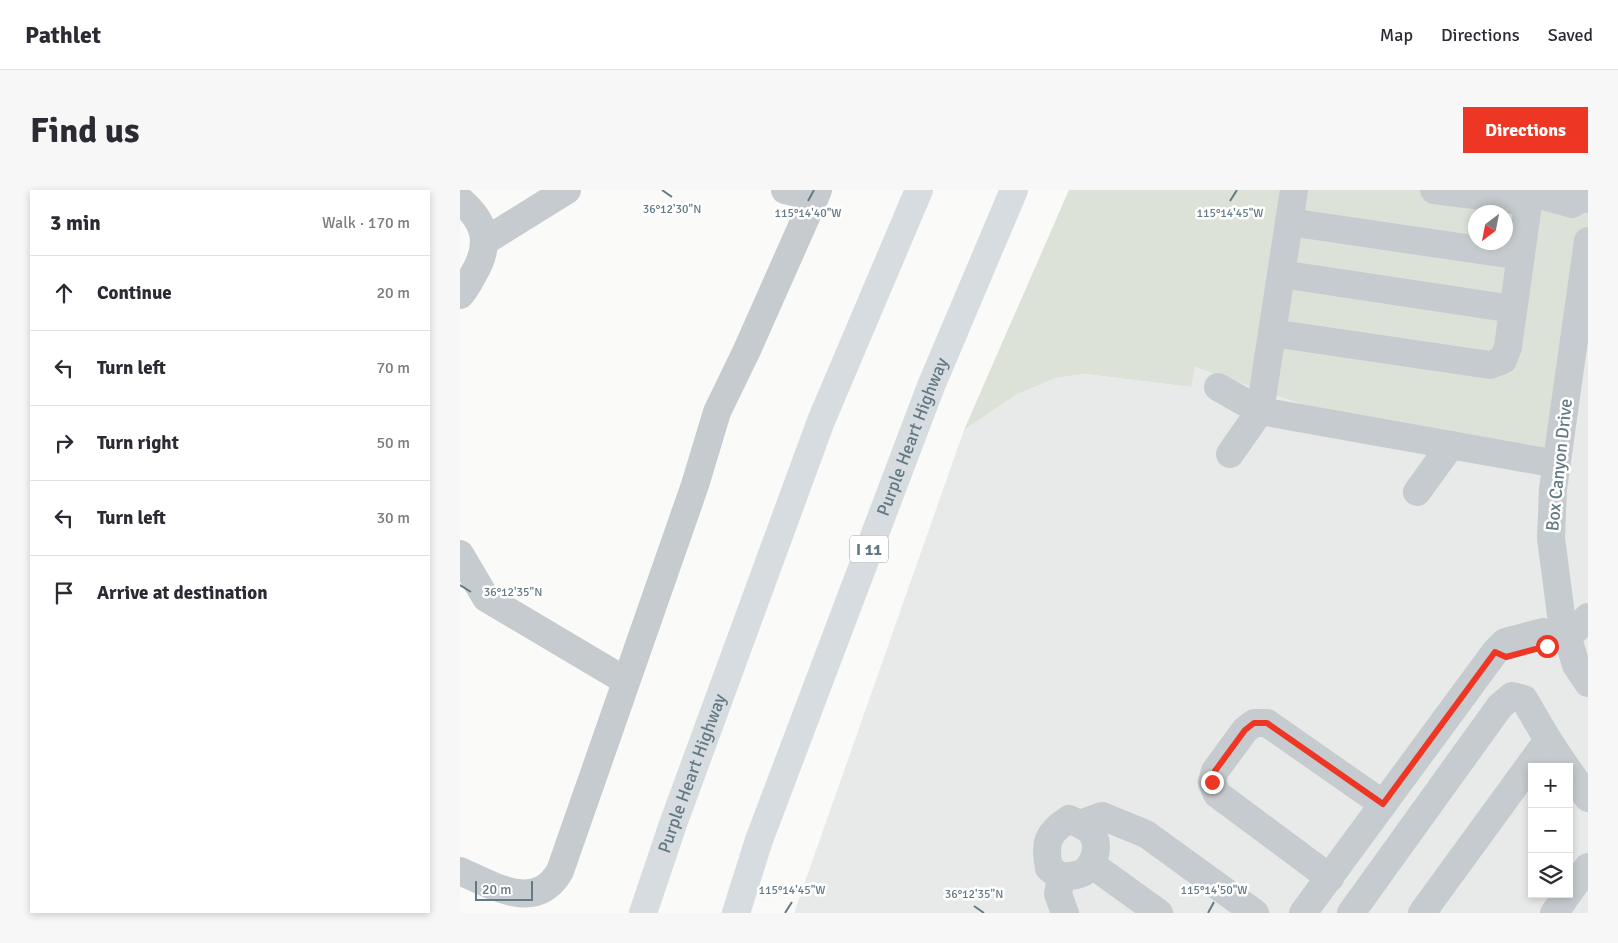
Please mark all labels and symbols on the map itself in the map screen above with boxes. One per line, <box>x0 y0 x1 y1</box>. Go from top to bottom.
text: 36°12'30"N <box>643 202 701 217</box>
north arrow <box>1468 205 1513 250</box>
text: 115°14'40"W <box>774 206 842 221</box>
text: 115°14'45"W <box>1196 206 1264 221</box>
street label: Purple Heart Highway <box>872 354 953 519</box>
street label: Box Canyon Drive <box>1541 398 1577 532</box>
road number: I 11 <box>850 536 888 562</box>
text: 36°12'35"N <box>484 585 542 600</box>
route start <box>1536 635 1559 658</box>
street label: Purple Heart Highway <box>653 690 731 856</box>
route end <box>1201 771 1224 794</box>
scale bar <box>475 878 532 901</box>
text: 115°14'45"W <box>758 883 826 898</box>
text: 115°14'50"W <box>1180 883 1248 898</box>
text: 36°12'35"N <box>945 887 1003 902</box>

